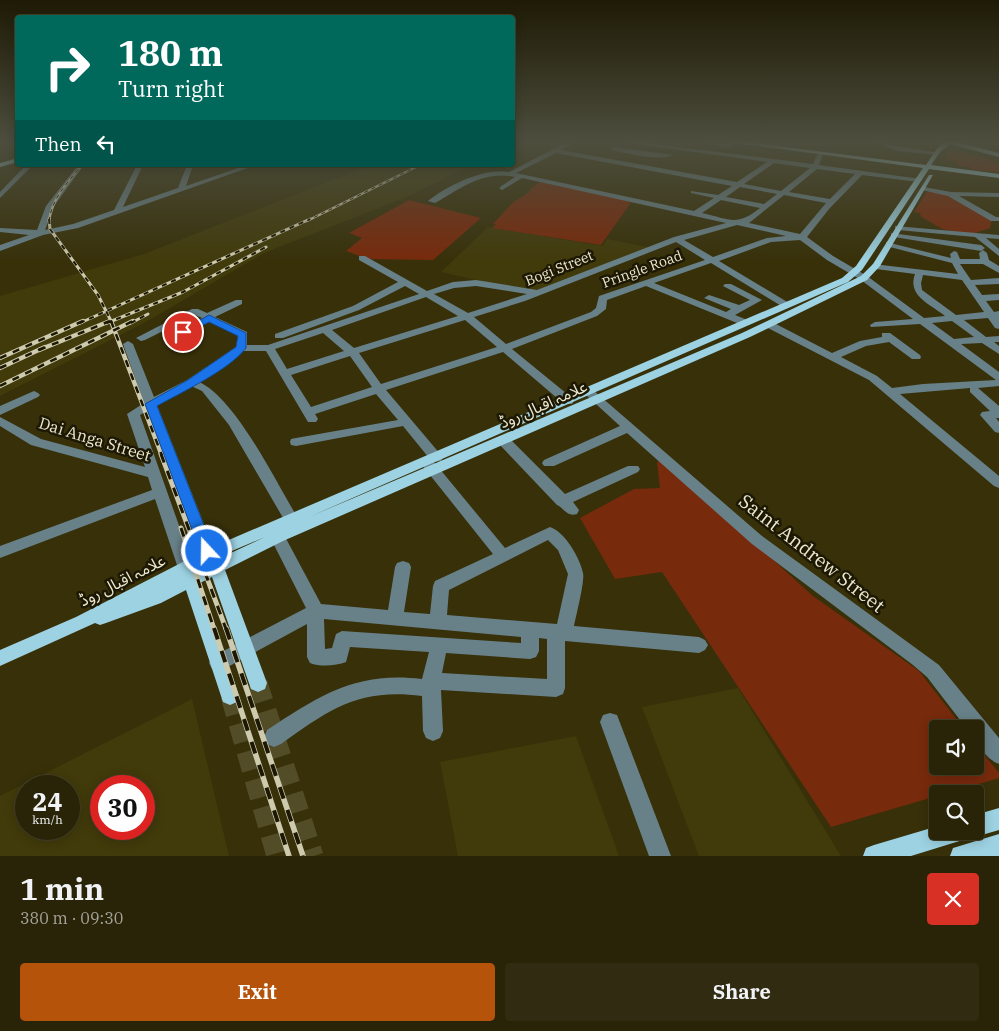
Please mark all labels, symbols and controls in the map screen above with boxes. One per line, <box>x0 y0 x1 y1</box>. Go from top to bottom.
text: 180 m <box>118 30 223 76</box>
icon: right <box>35 35 100 100</box>
text: Turn right <box>118 74 225 103</box>
icon: left <box>92 130 120 158</box>
text: Then <box>35 132 82 156</box>
street label: Bogi Street <box>522 246 596 290</box>
street label: Pringle Road <box>599 246 685 292</box>
pin <box>162 311 204 353</box>
icon: arrive <box>169 318 197 346</box>
street label: علامہ اقبال روڈ <box>496 376 590 433</box>
street label: Dai Anga Street <box>37 412 154 466</box>
street label: Saint Andrew Street <box>734 489 890 618</box>
position arrow <box>180 524 232 576</box>
street label: علامہ اقبال روڈ <box>76 550 169 611</box>
map controls <box>929 720 984 840</box>
button: sound <box>929 720 984 775</box>
speed limit sign: 30 <box>90 775 155 840</box>
text: 24 <box>32 785 63 818</box>
button: search <box>929 785 984 840</box>
text: km/h <box>32 812 63 827</box>
text: 1 min <box>20 869 104 908</box>
button: close <box>927 873 979 925</box>
text: 380 m · 09:30 <box>20 908 123 928</box>
button: Exit <box>20 963 495 1021</box>
button: Share <box>505 963 979 1021</box>

